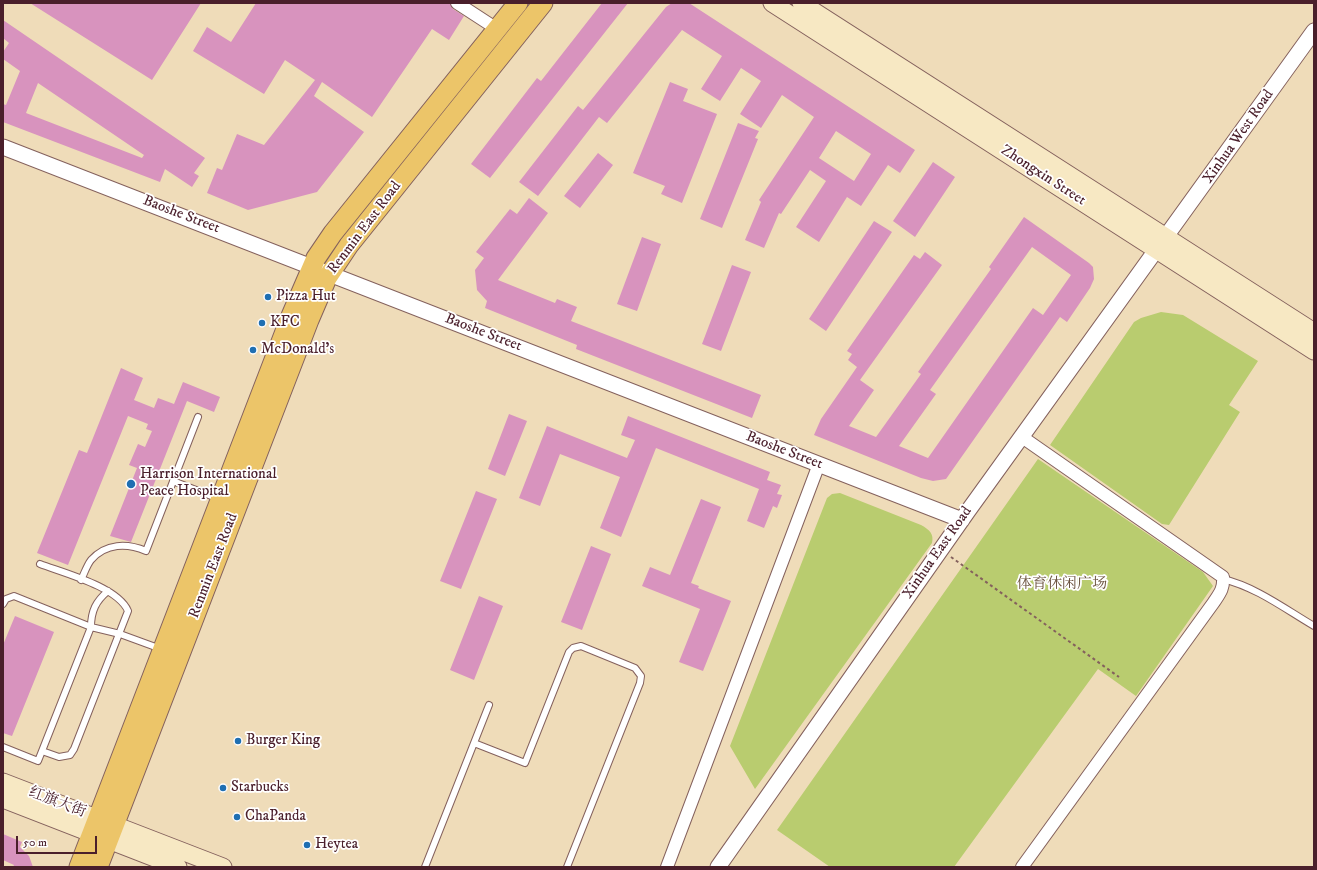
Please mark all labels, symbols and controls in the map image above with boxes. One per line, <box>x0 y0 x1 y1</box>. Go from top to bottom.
street label: Xinhua West Road <box>1200 87 1278 187</box>
street label: Zhongxin Street <box>997 142 1089 210</box>
street label: Renmin East Road <box>324 178 406 278</box>
street label: Baoshe Street <box>140 192 222 238</box>
place label: Pizza Hut <box>276 288 336 306</box>
marker: Pizza Hut <box>263 292 273 302</box>
street label: Baoshe Street <box>442 310 524 356</box>
place label: KFC <box>270 314 300 332</box>
marker: KFC <box>257 318 267 328</box>
place label: McDonald's <box>261 341 334 359</box>
marker: McDonald's <box>248 345 258 355</box>
street label: Baoshe Street <box>743 428 825 474</box>
place label: Harrison International Peace Hospital <box>140 466 277 501</box>
marker: Harrison International Peace Hospital <box>125 478 137 490</box>
street label: Xinhua East Road <box>900 503 976 603</box>
street label: Renmin East Road <box>186 511 242 621</box>
park label: 体育休闲广场 <box>1017 576 1107 594</box>
place label: Burger King <box>246 732 320 750</box>
marker: Burger King <box>233 736 243 746</box>
place label: Starbucks <box>231 779 289 797</box>
marker: Starbucks <box>218 783 228 793</box>
street label: 红旗大街 <box>26 784 88 822</box>
place label: ChaPanda <box>245 808 306 826</box>
marker: ChaPanda <box>232 812 242 822</box>
scale bar <box>18 828 99 854</box>
text: 50 m <box>23 835 47 850</box>
place label: Heytea <box>315 836 358 854</box>
marker: Heytea <box>302 840 312 850</box>

